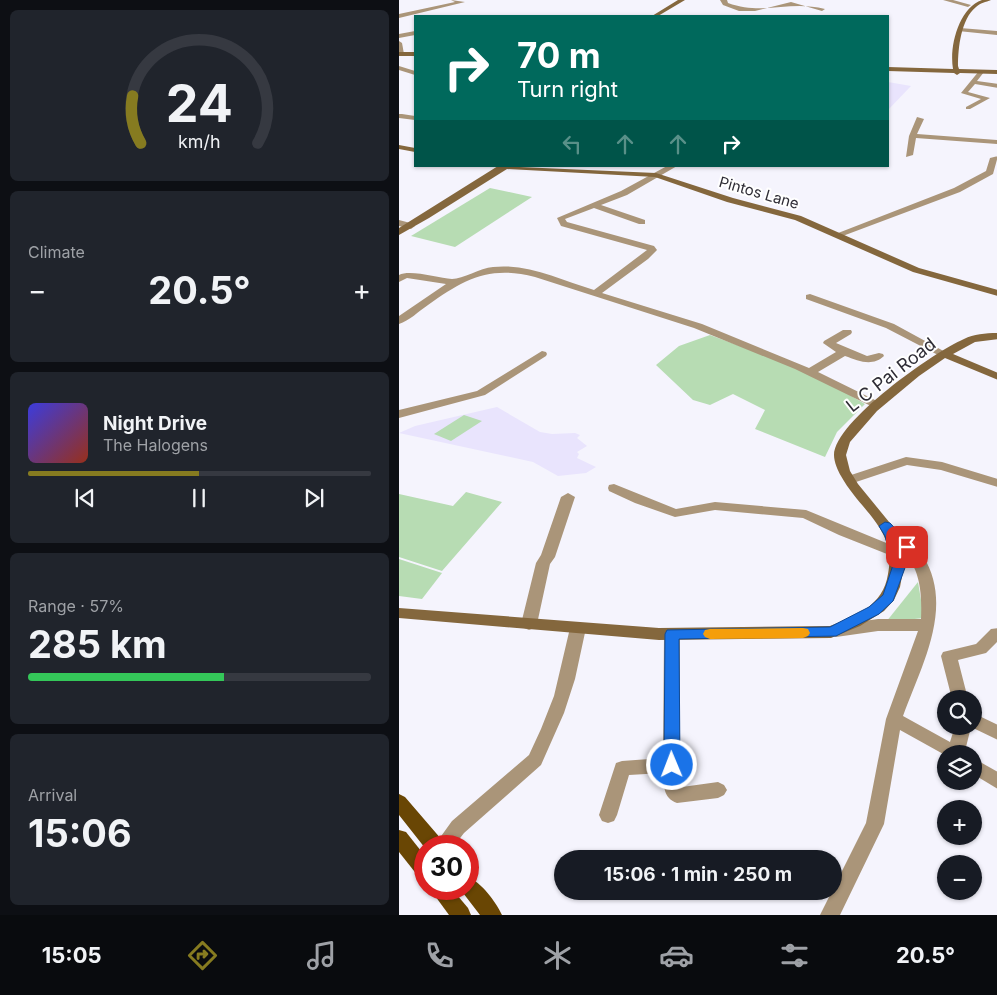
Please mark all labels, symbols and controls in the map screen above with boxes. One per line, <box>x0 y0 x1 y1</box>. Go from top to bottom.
text: 70 m <box>517 34 601 76</box>
icon: right <box>434 35 499 100</box>
text: 24 <box>166 72 233 135</box>
text: Turn right <box>517 76 618 102</box>
icon: left <box>558 130 586 158</box>
icon: ahead <box>611 130 639 158</box>
icon: ahead <box>664 130 692 158</box>
icon: right <box>717 130 745 158</box>
text: km/h <box>178 131 221 152</box>
street label: Pintos Lane <box>717 172 801 213</box>
text: Climate <box>28 242 85 262</box>
text: 20.5° <box>148 267 251 313</box>
text: − <box>28 273 47 307</box>
text: + <box>352 273 371 307</box>
street label: L C Pai Road <box>842 333 940 416</box>
text: Night Drive <box>103 412 207 435</box>
text: The Halogens <box>103 435 208 455</box>
icon: previous <box>71 484 99 512</box>
icon: pause <box>185 484 213 512</box>
icon: next <box>300 484 328 512</box>
pin <box>886 526 928 568</box>
icon: arrive <box>893 533 921 561</box>
text: Range · 57% <box>28 596 124 616</box>
text: 285 km <box>28 621 167 667</box>
map controls <box>937 690 982 900</box>
button: search <box>937 690 982 735</box>
position arrow <box>645 738 697 790</box>
button: layers <box>937 745 982 790</box>
text: Arrival <box>28 785 77 805</box>
button: + <box>937 800 982 845</box>
text: 15:06 <box>28 810 132 856</box>
speed limit sign: 30 <box>414 835 479 900</box>
button: − <box>937 855 982 900</box>
text: 15:06 · 1 min · 250 m <box>604 863 792 886</box>
icon: directions <box>185 938 220 973</box>
icon: music <box>304 938 339 973</box>
icon: phone <box>422 938 457 973</box>
icon: climate <box>540 938 575 973</box>
icon: car <box>659 938 694 973</box>
icon: filters <box>777 938 812 973</box>
text: 15:05 <box>42 942 102 968</box>
text: 20.5° <box>896 942 955 968</box>

